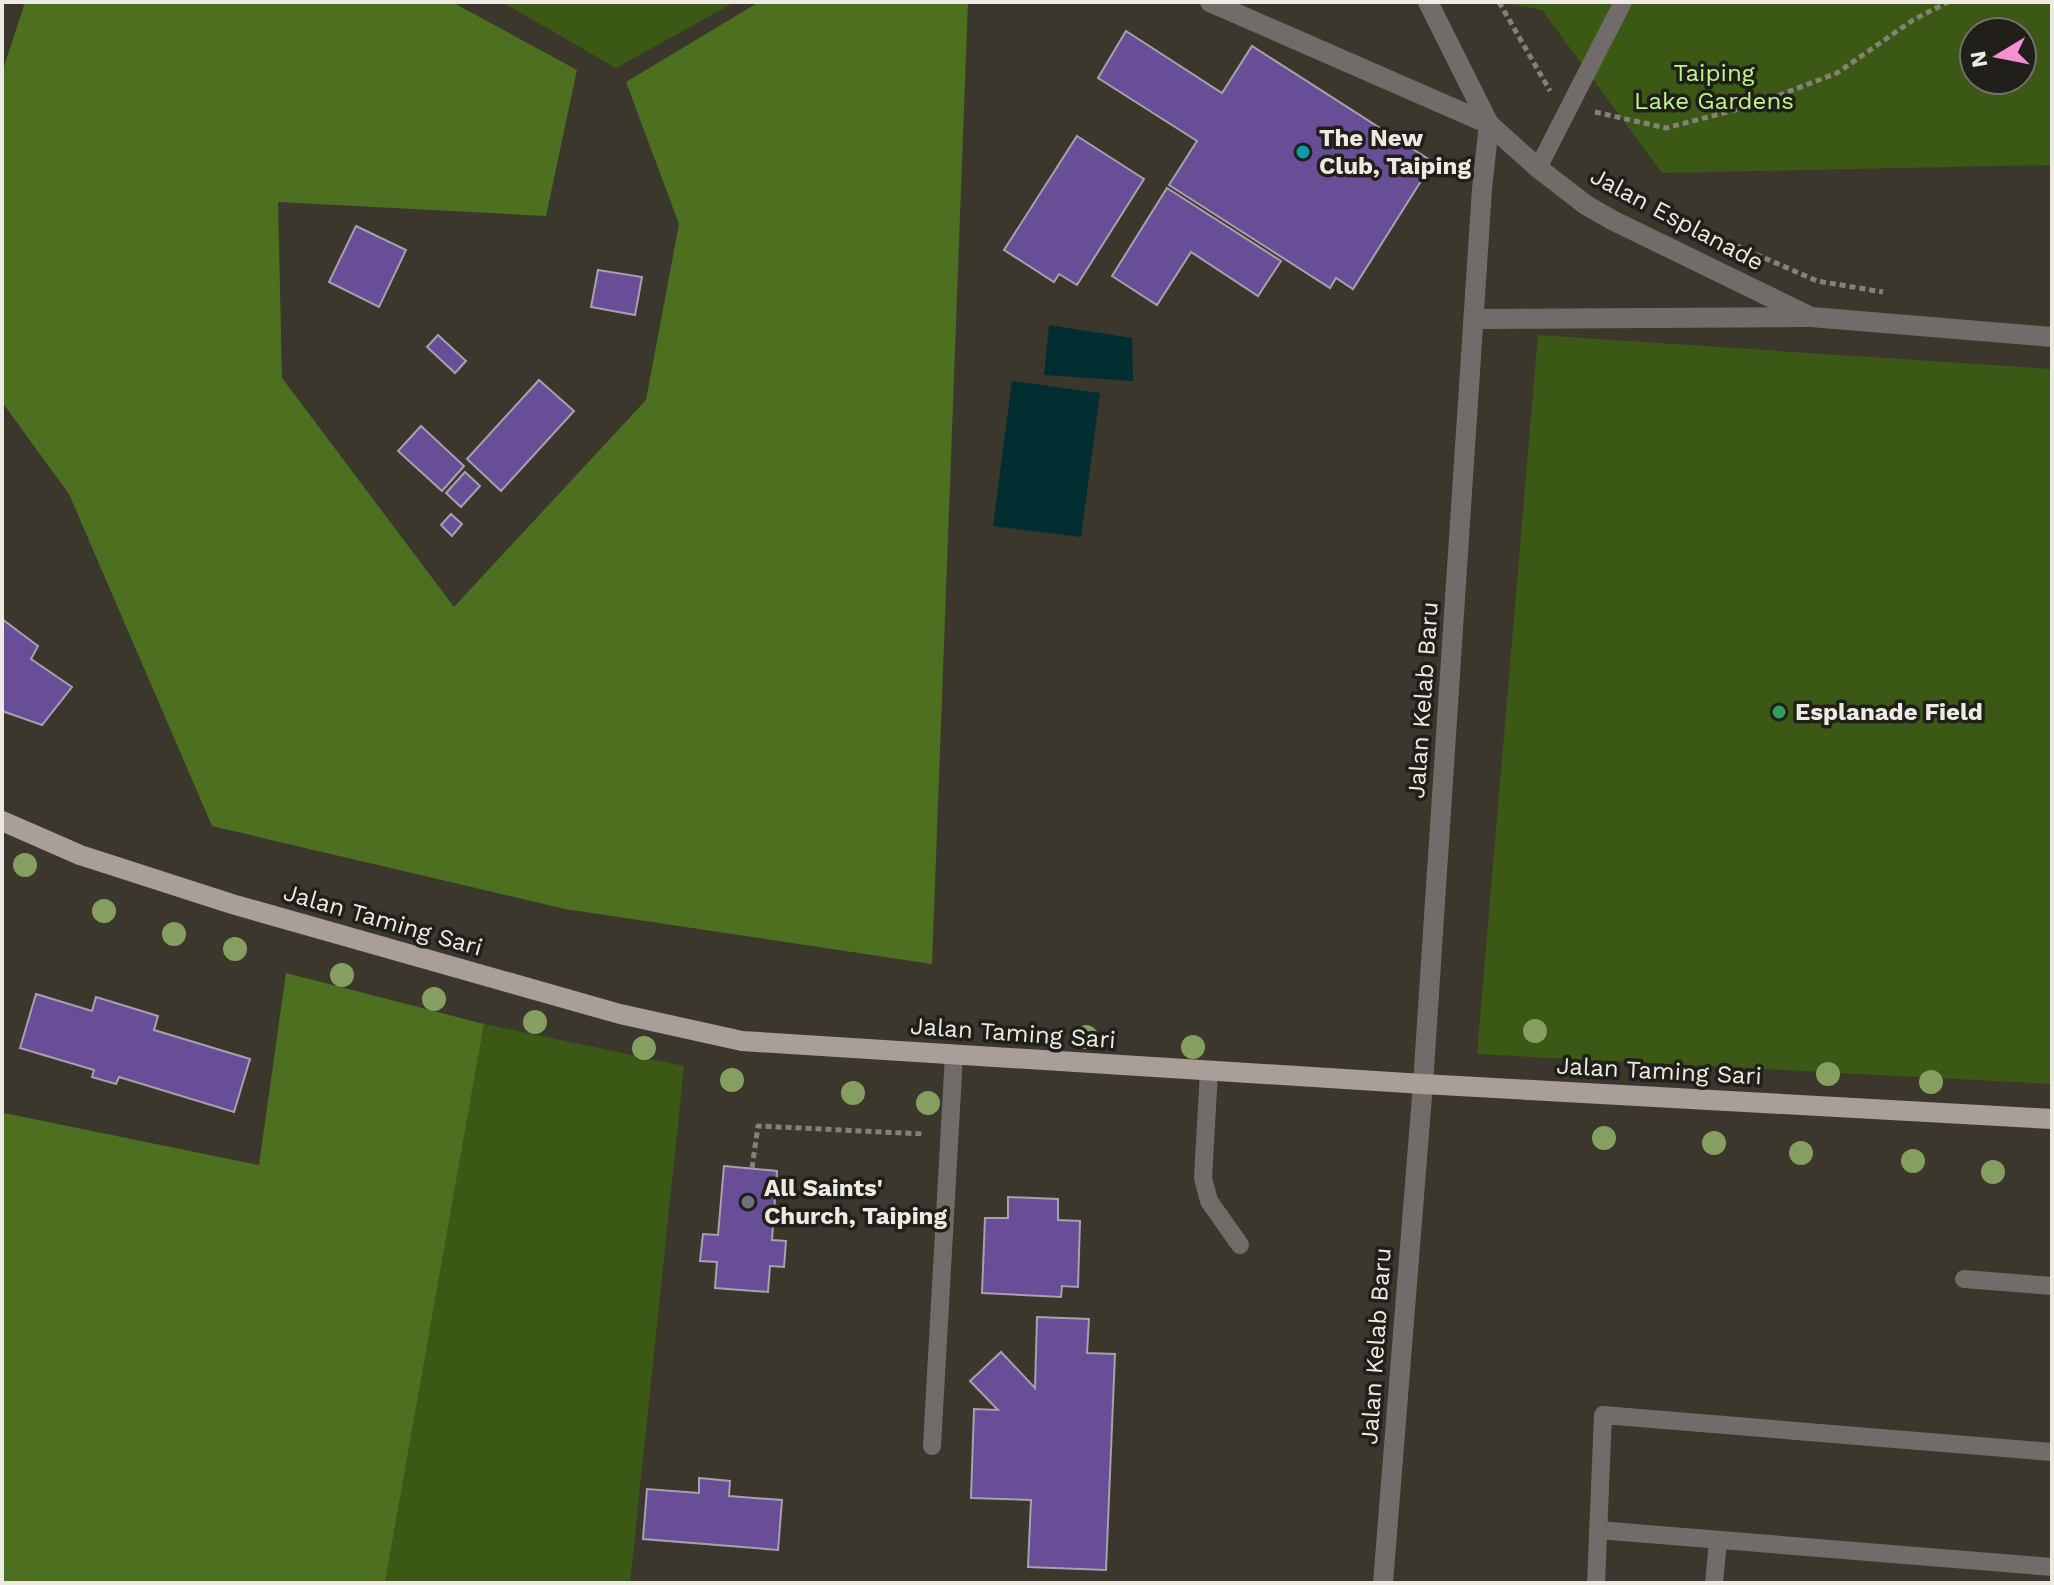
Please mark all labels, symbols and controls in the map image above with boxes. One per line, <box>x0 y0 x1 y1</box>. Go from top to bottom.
north arrow <box>1958 16 2038 96</box>
text: N <box>1965 49 1993 70</box>
park label: Taiping Lake Gardens <box>1634 59 1794 115</box>
place label: The New Club, Taiping <box>1319 124 1471 180</box>
marker: The New Club, Taiping <box>1294 143 1312 161</box>
street label: Jalan Esplanade <box>1586 162 1768 276</box>
street label: Jalan Kelab Baru <box>1402 601 1444 799</box>
place label: Esplanade Field <box>1795 698 1983 726</box>
marker: Esplanade Field <box>1770 703 1788 721</box>
street label: Jalan Taming Sari <box>280 878 486 962</box>
street label: Jalan Taming Sari <box>909 1012 1117 1054</box>
street label: Jalan Taming Sari <box>1556 1052 1762 1090</box>
place label: All Saints' Church, Taiping <box>764 1174 947 1230</box>
marker: All Saints' Church, Taiping <box>739 1193 757 1211</box>
street label: Jalan Kelab Baru <box>1355 1247 1397 1445</box>

